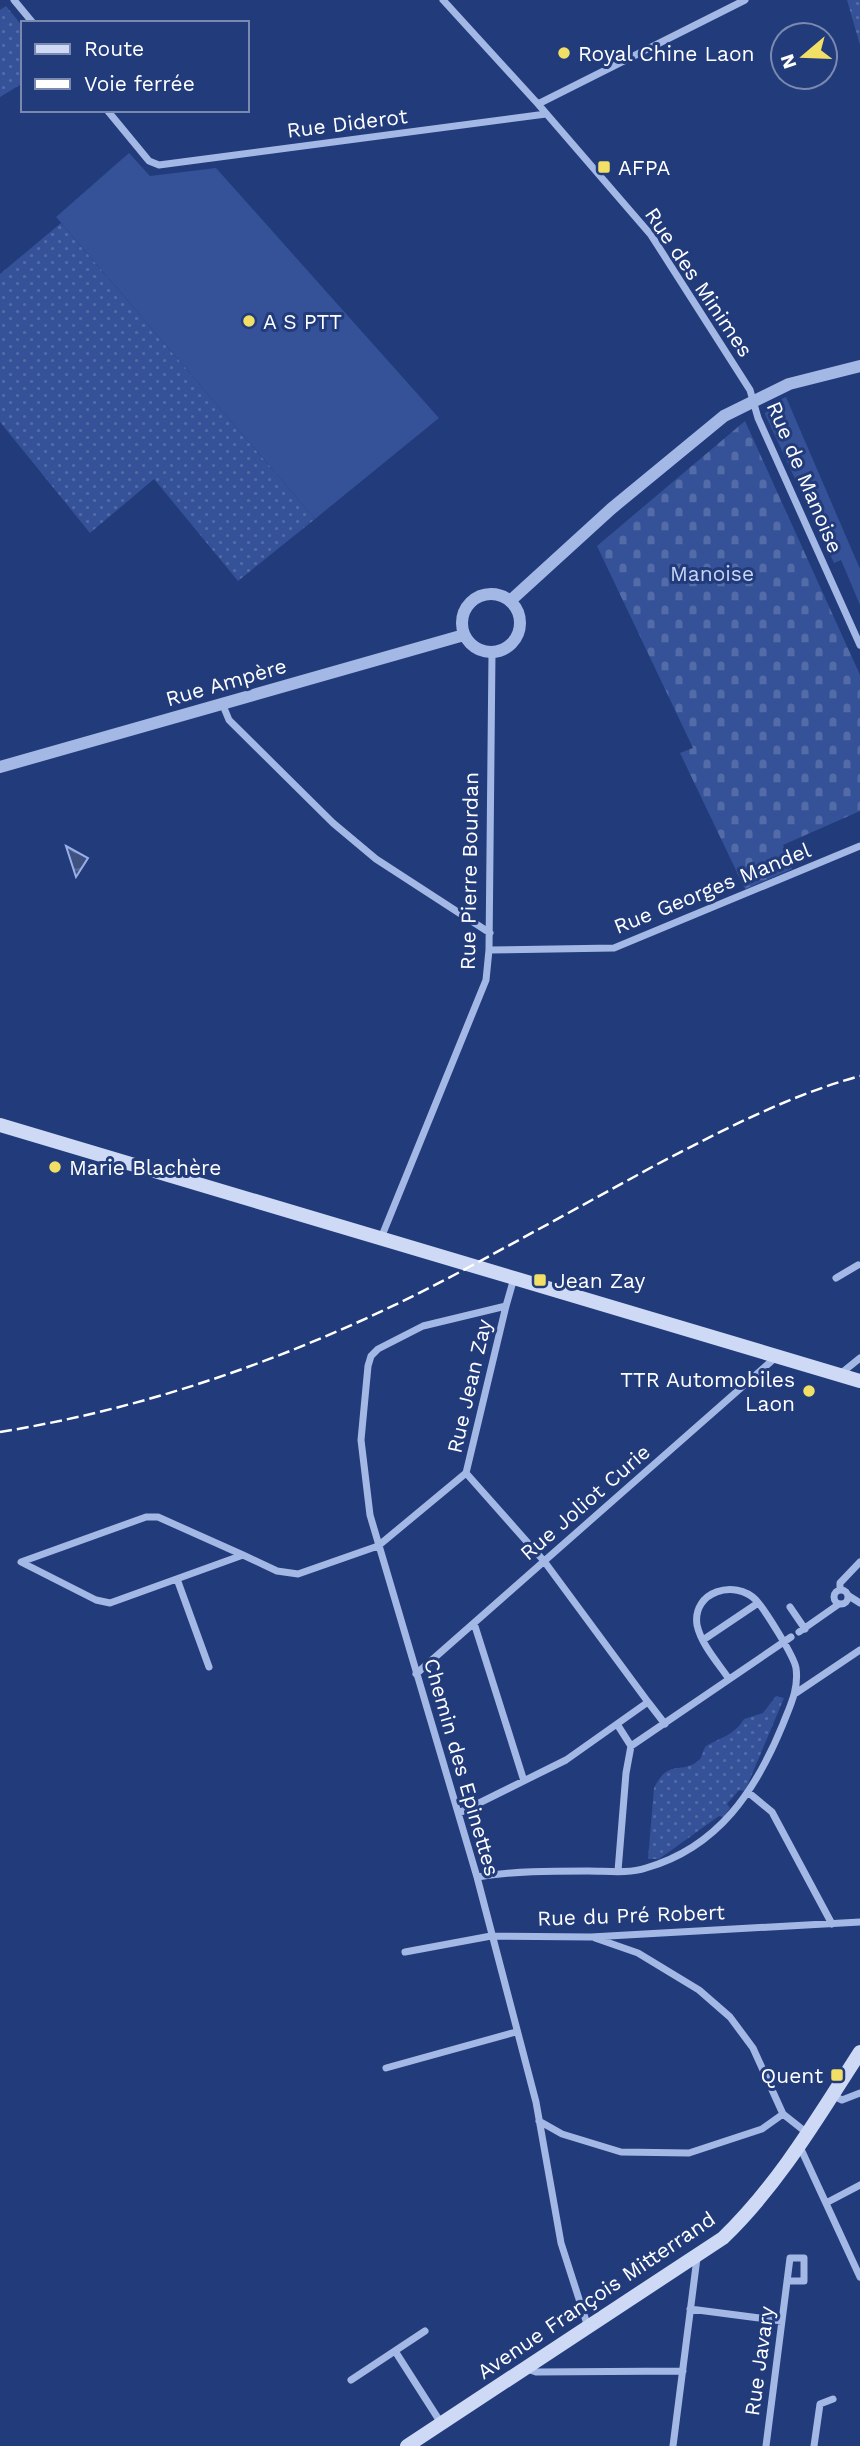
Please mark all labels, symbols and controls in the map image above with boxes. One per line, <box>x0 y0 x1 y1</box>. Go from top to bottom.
legend <box>21 21 248 112</box>
north arrow <box>769 21 839 91</box>
text: Route <box>84 36 144 61</box>
place label: Royal Chine Laon <box>578 41 755 66</box>
marker: Royal Chine Laon <box>556 45 572 61</box>
text: N <box>775 51 802 72</box>
text: Voie ferrée <box>84 71 195 96</box>
street label: Rue Diderot <box>285 103 409 143</box>
place label: AFPA <box>618 155 670 180</box>
marker: AFPA <box>596 159 612 175</box>
street label: Rue des Minimes <box>640 203 758 361</box>
place label: A S PTT <box>263 309 342 334</box>
marker: A S PTT <box>241 313 257 329</box>
street label: Rue de Manoise <box>762 397 848 557</box>
park label: Manoise <box>670 561 754 586</box>
street label: Rue Ampère <box>163 653 289 711</box>
street label: Rue Pierre Bourdan <box>455 772 483 970</box>
street label: Rue Georges Mandel <box>610 837 814 939</box>
place label: Marie Blachère <box>69 1155 221 1180</box>
marker: Marie Blachère <box>47 1159 63 1175</box>
place label: Jean Zay <box>554 1268 645 1293</box>
marker: Jean Zay <box>532 1272 548 1288</box>
street label: Rue Jean Zay <box>441 1316 497 1455</box>
place label: TTR Automobiles Laon <box>620 1367 795 1416</box>
marker: TTR Automobiles Laon <box>801 1383 817 1399</box>
street label: Rue Joliot Curie <box>515 1439 655 1565</box>
street label: Chemin des Epinettes <box>419 1655 505 1879</box>
street label: Rue du Pré Robert <box>537 1899 725 1931</box>
place label: Quent <box>761 2063 823 2088</box>
marker: Quent <box>829 2067 845 2083</box>
street label: Avenue François Mitterrand <box>472 2206 720 2384</box>
street label: Rue Javary <box>739 2304 779 2417</box>

